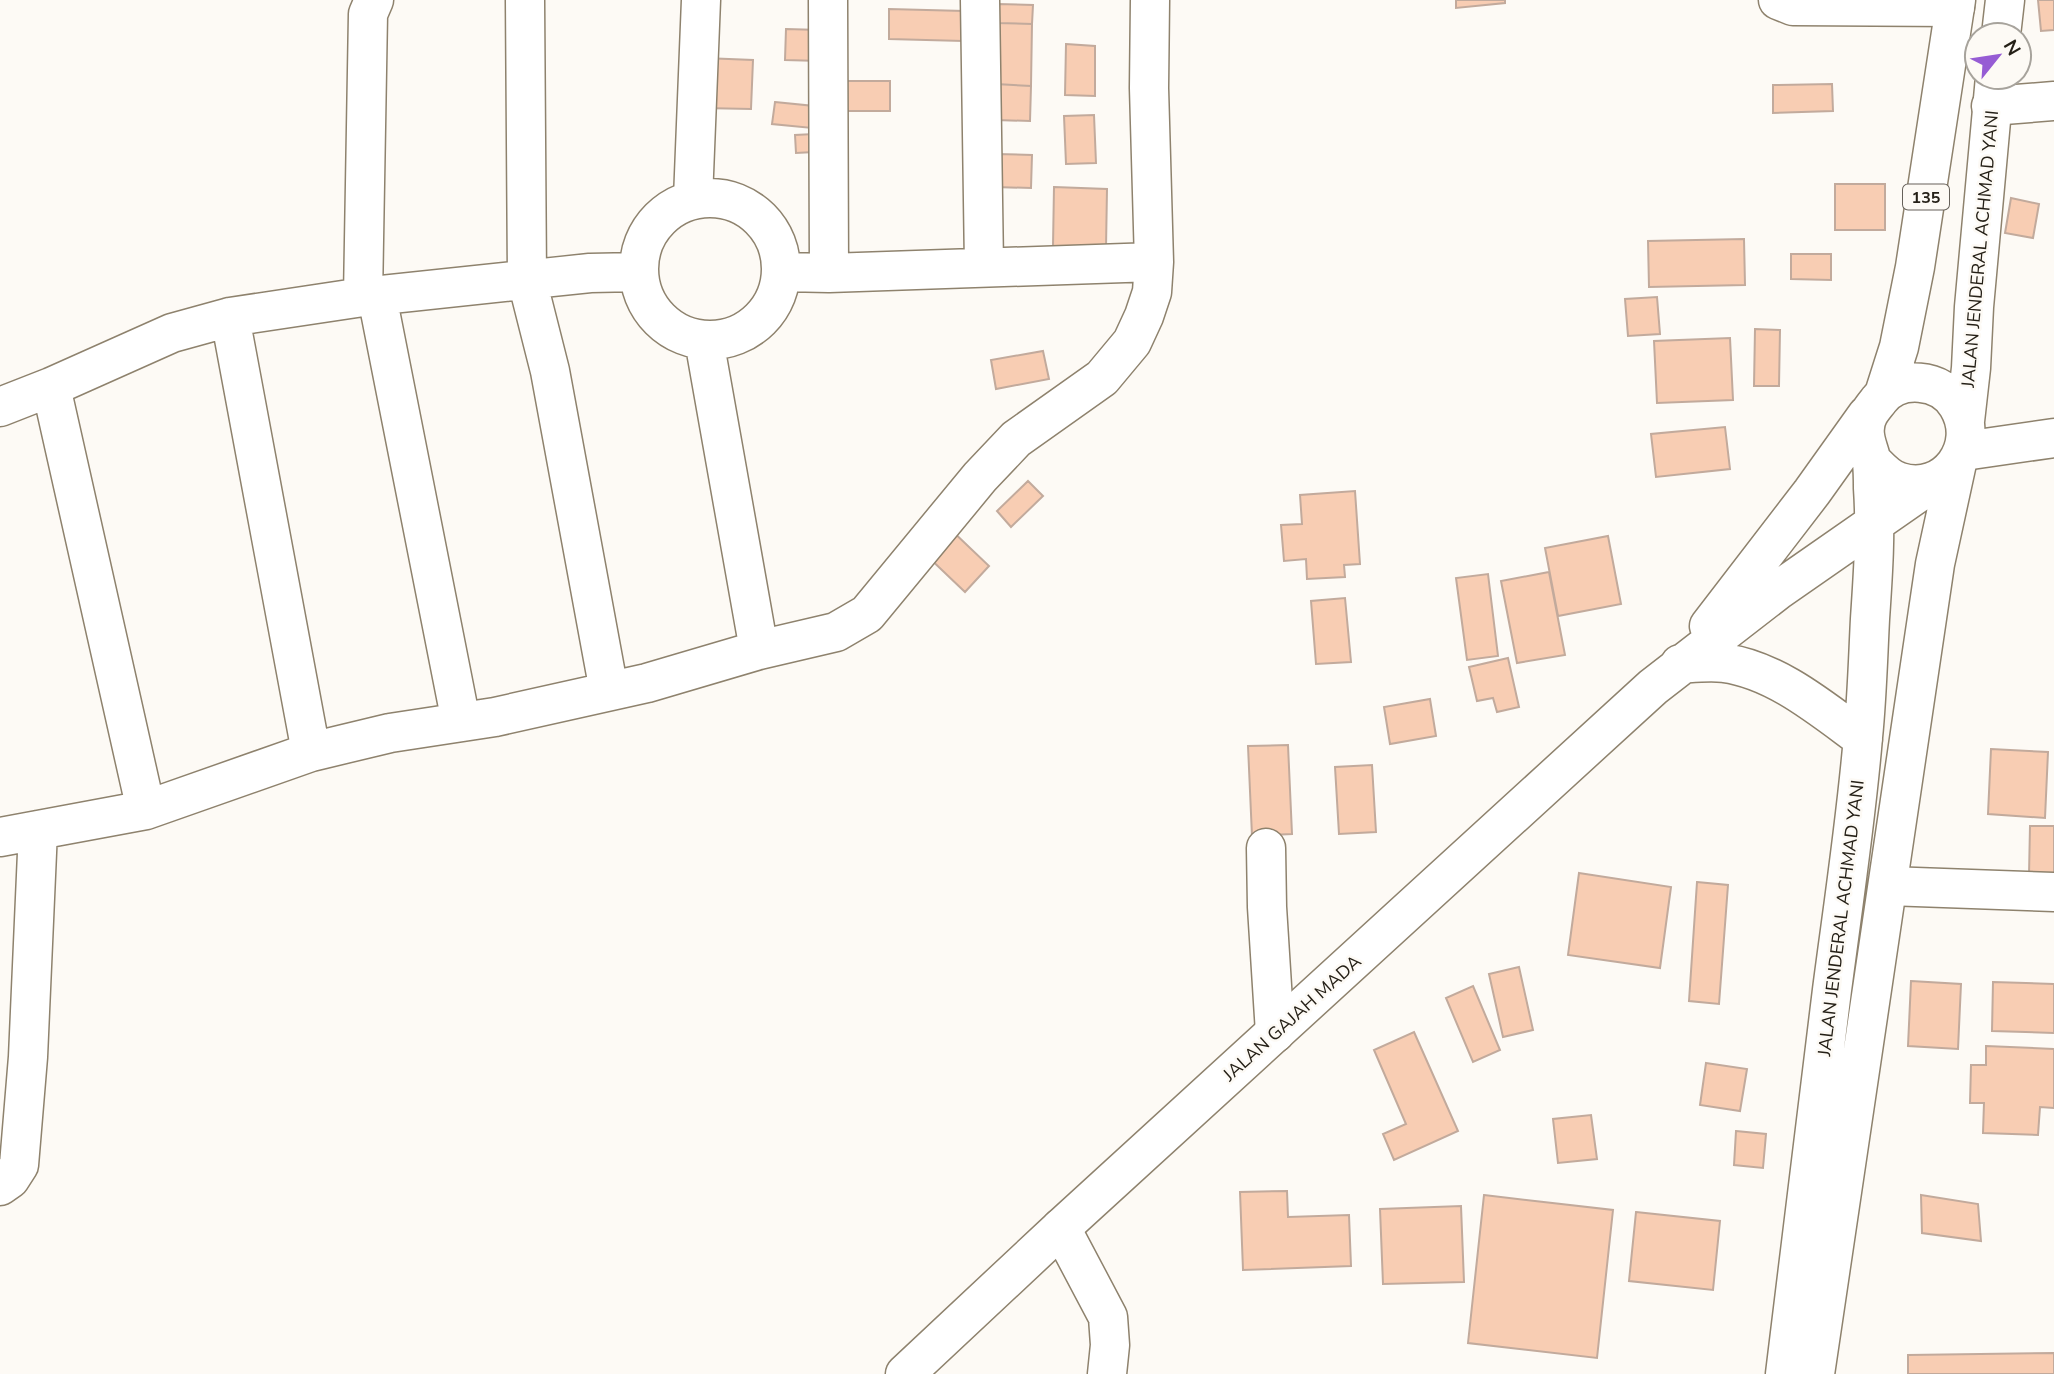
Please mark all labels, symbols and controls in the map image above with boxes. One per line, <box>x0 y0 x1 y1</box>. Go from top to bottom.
north arrow <box>1963 21 2033 91</box>
text: N <box>1997 35 2027 61</box>
street label: JALAN JENDERAL ACHMAD YANI <box>1956 109 2004 390</box>
road number: 135 <box>1903 184 1949 210</box>
street label: JALAN JENDERAL ACHMAD YANI <box>1812 779 1870 1058</box>
street label: JALAN GAJAH MADA <box>1217 950 1366 1087</box>

